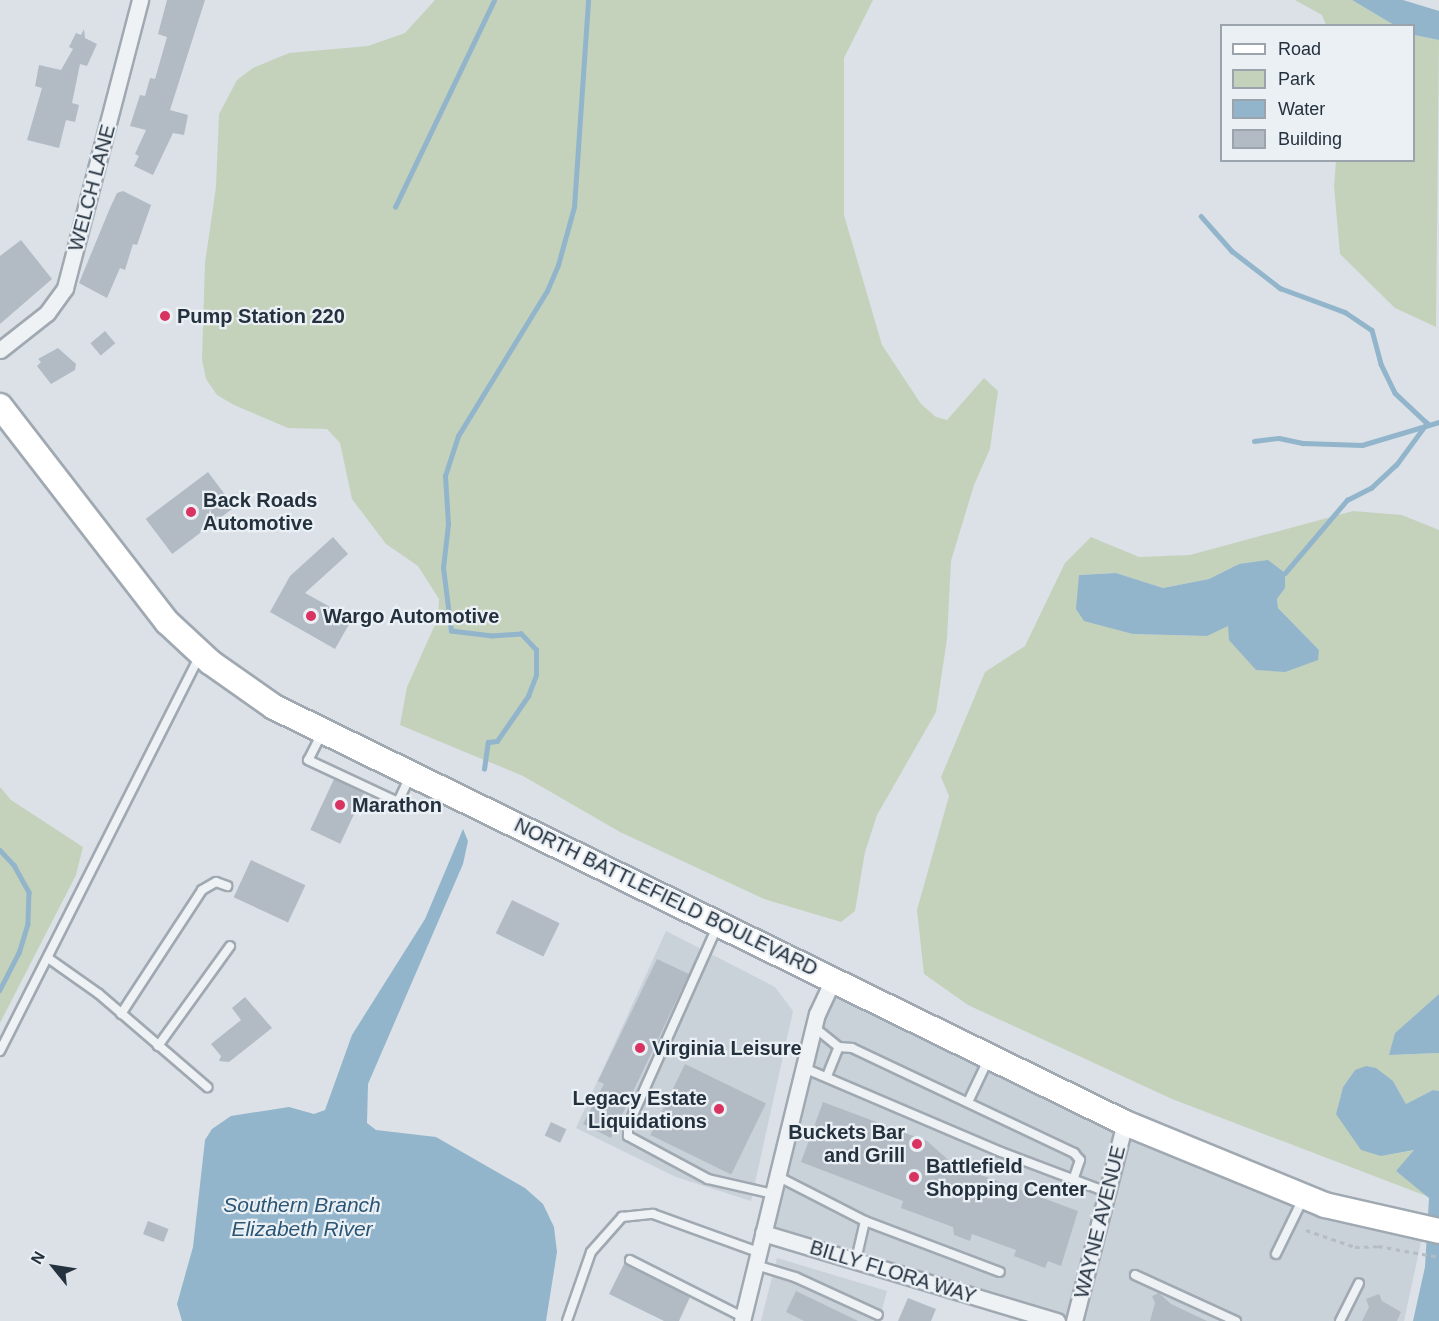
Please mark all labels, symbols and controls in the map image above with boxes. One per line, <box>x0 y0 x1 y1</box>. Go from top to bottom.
legend <box>1220 24 1415 162</box>
text: Road <box>1278 39 1321 59</box>
text: Park <box>1278 69 1315 89</box>
text: Water <box>1278 99 1325 119</box>
street label: WELCH LANE <box>64 122 120 254</box>
text: Building <box>1278 129 1342 149</box>
place label: Pump Station 220 <box>177 304 345 328</box>
marker: Pump Station 220 <box>158 309 172 323</box>
place label: Back Roads Automotive <box>203 488 317 535</box>
marker: Back Roads Automotive <box>184 505 198 519</box>
place label: Wargo Automotive <box>323 604 500 628</box>
marker: Wargo Automotive <box>304 609 318 623</box>
place label: Marathon <box>352 793 442 817</box>
marker: Marathon <box>333 798 347 812</box>
street label: NORTH BATTLEFIELD BOULEVARD <box>510 813 822 981</box>
place label: Virginia Leisure <box>652 1036 802 1060</box>
marker: Virginia Leisure <box>633 1041 647 1055</box>
place label: Legacy Estate Liquidations <box>572 1086 707 1133</box>
marker: Legacy Estate Liquidations <box>712 1102 726 1116</box>
place label: Buckets Bar and Grill <box>788 1120 905 1167</box>
marker: Buckets Bar and Grill <box>910 1137 924 1151</box>
street label: WAYNE AVENUE <box>1069 1143 1131 1301</box>
place label: Battlefield Shopping Center <box>926 1154 1087 1201</box>
marker: Battlefield Shopping Center <box>907 1170 921 1184</box>
water label: Southern Branch Elizabeth River <box>223 1192 381 1242</box>
street label: BILLY FLORA WAY <box>806 1235 980 1309</box>
north arrow <box>24 1237 84 1297</box>
text: N <box>28 1248 48 1267</box>

